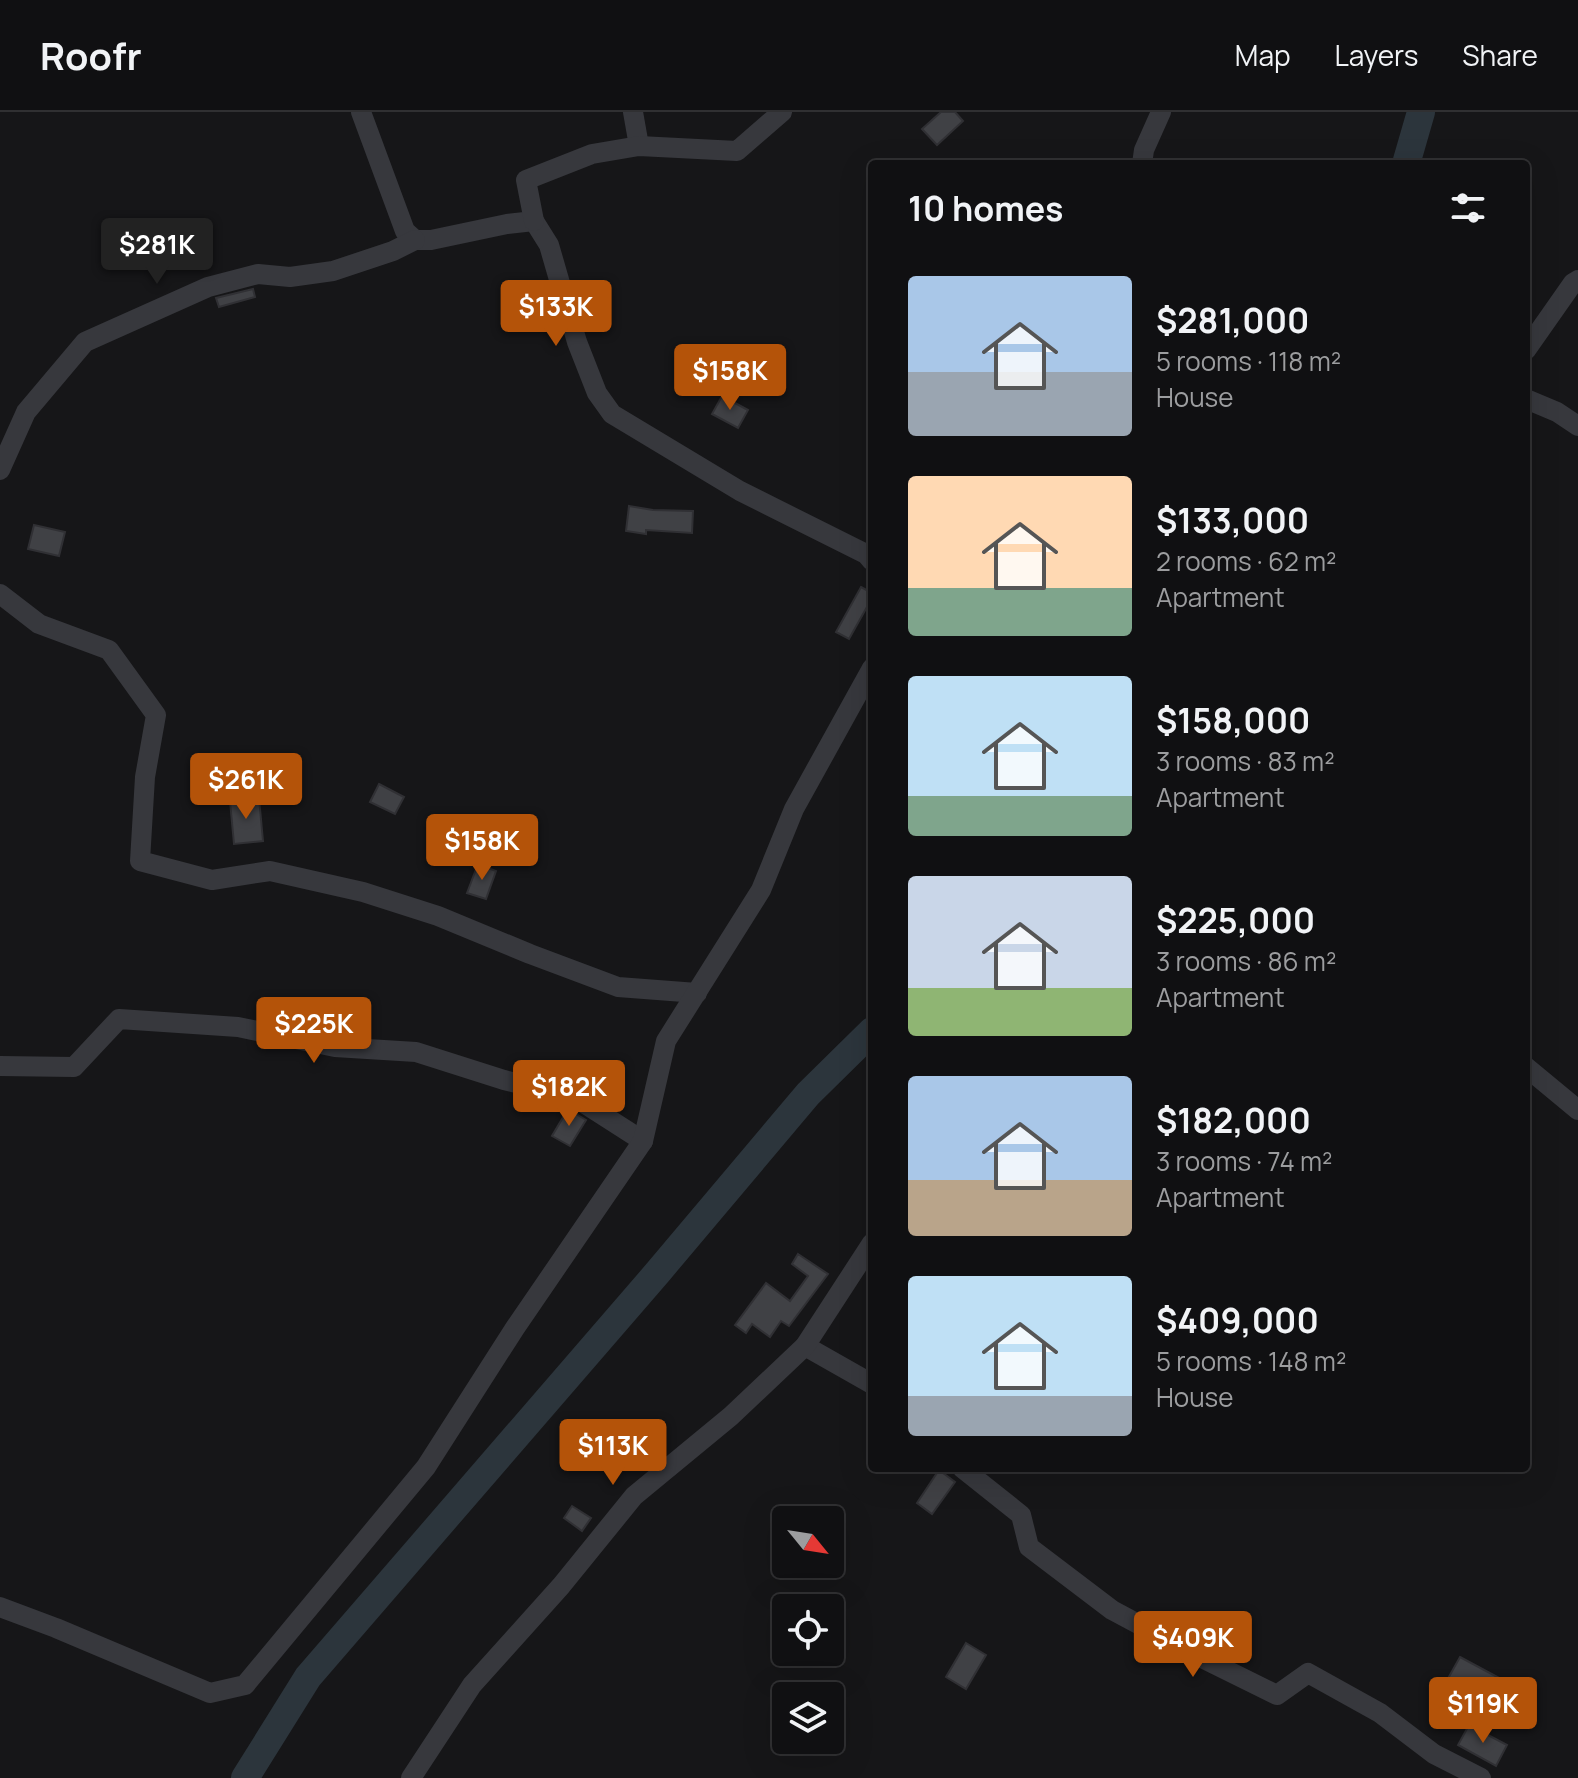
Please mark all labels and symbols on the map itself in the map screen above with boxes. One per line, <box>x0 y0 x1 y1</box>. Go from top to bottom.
pin: $281K <box>101 218 213 286</box>
pin: $133K <box>500 280 612 348</box>
pin: $158K <box>674 344 786 412</box>
pin: $261K <box>190 753 302 821</box>
pin: $158K <box>426 814 538 882</box>
pin: $225K <box>258 997 370 1065</box>
pin: $182K <box>513 1060 625 1128</box>
pin: $113K <box>557 1419 669 1487</box>
north arrow <box>772 1506 844 1578</box>
pin: $409K <box>1137 1611 1249 1679</box>
pin: $119K <box>1427 1677 1539 1745</box>

